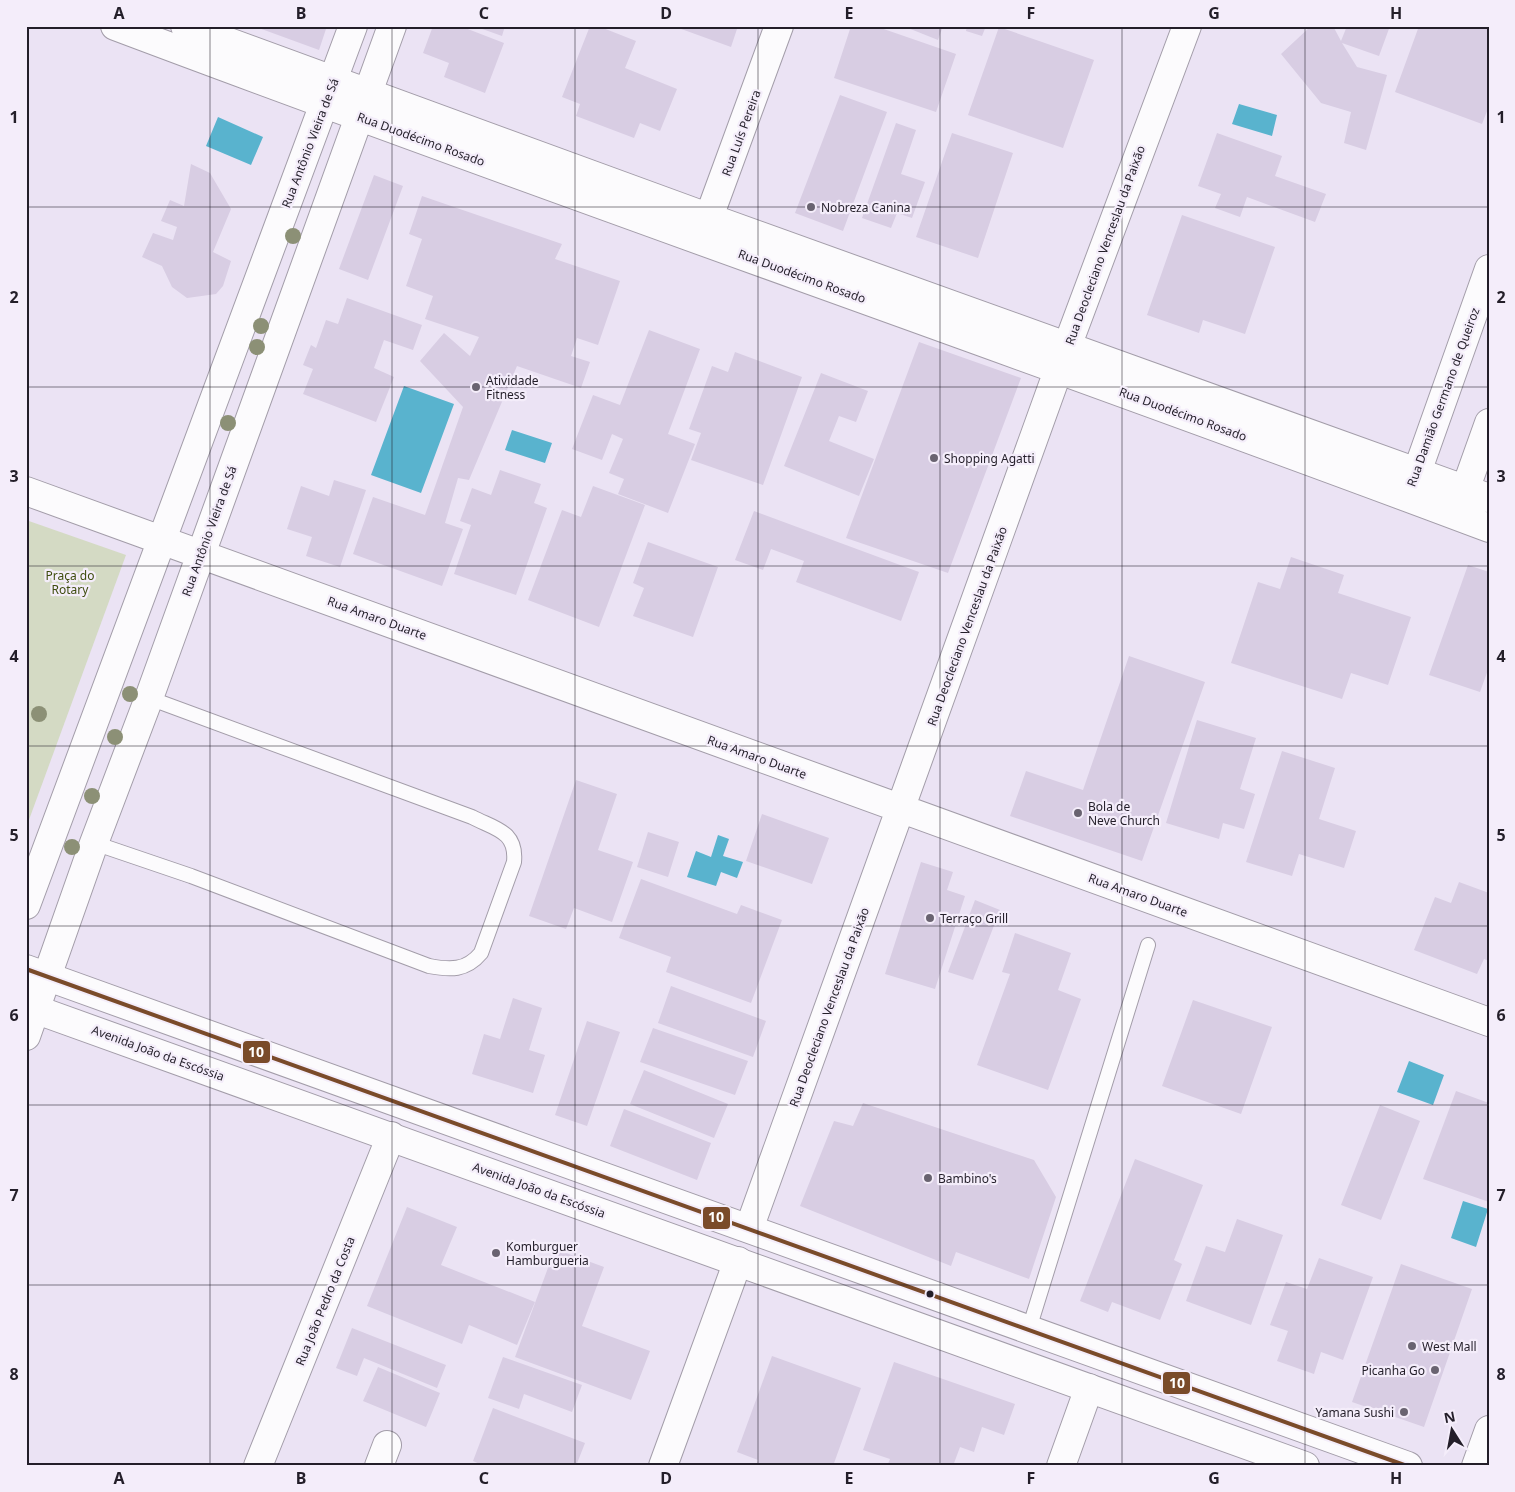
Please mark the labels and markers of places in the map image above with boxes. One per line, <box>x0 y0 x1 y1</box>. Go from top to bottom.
place label: Nobreza Canina <box>821 199 911 216</box>
marker: Nobreza Canina <box>805 201 817 213</box>
place label: Atividade Fitness <box>486 372 539 403</box>
marker: Atividade Fitness <box>470 381 482 393</box>
place label: Shopping Agatti <box>944 450 1035 467</box>
marker: Shopping Agatti <box>928 452 940 464</box>
place label: Bola de Neve Church <box>1088 798 1160 829</box>
marker: Bola de Neve Church <box>1072 807 1084 819</box>
place label: Terraço Grill <box>940 910 1008 927</box>
marker: Terraço Grill <box>924 912 936 924</box>
place label: Bambino's <box>938 1170 997 1187</box>
marker: Bambino's <box>922 1172 934 1184</box>
place label: Komburguer Hamburgueria <box>506 1238 589 1269</box>
marker: Komburguer Hamburgueria <box>490 1247 502 1259</box>
unlabelled marker <box>925 1289 935 1299</box>
place label: West Mall <box>1422 1338 1477 1355</box>
marker: West Mall <box>1406 1340 1418 1352</box>
place label: Picanha Go <box>1361 1362 1425 1379</box>
marker: Picanha Go <box>1429 1364 1441 1376</box>
place label: Yamana Sushi <box>1316 1404 1394 1421</box>
marker: Yamana Sushi <box>1398 1406 1410 1418</box>

